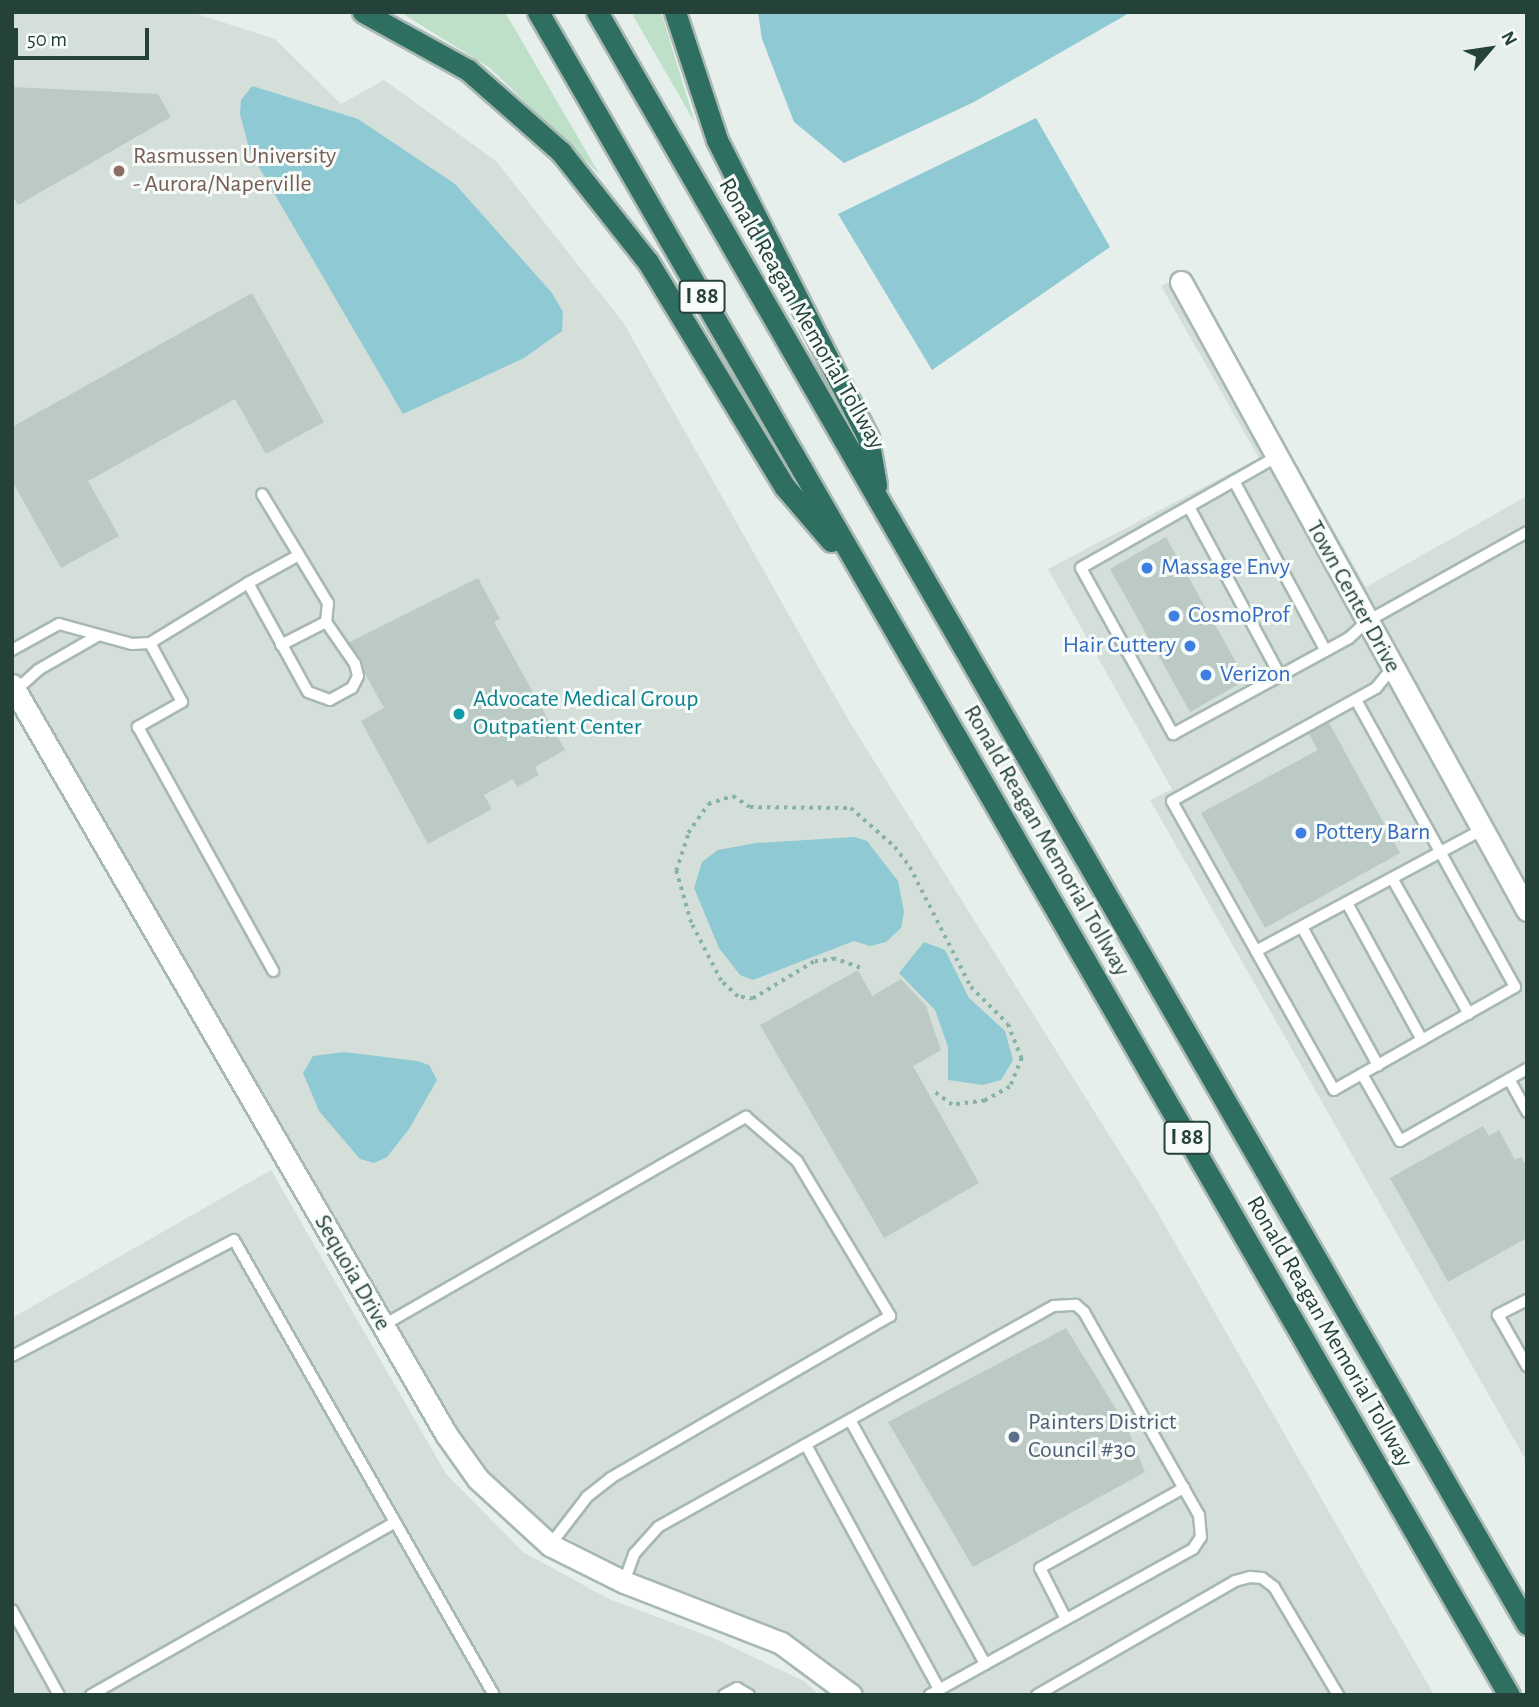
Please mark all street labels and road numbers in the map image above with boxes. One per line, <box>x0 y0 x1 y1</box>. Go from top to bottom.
street label: Ronald Reagan Memorial Tollway <box>711 173 891 455</box>
road number: I 88 <box>678 278 726 316</box>
street label: Town Center Drive <box>1299 516 1407 678</box>
street label: Ronald Reagan Memorial Tollway <box>956 700 1136 982</box>
road number: I 88 <box>1162 1119 1212 1158</box>
street label: Ronald Reagan Memorial Tollway <box>1239 1191 1419 1473</box>
street label: Sequoia Drive <box>307 1210 397 1336</box>

